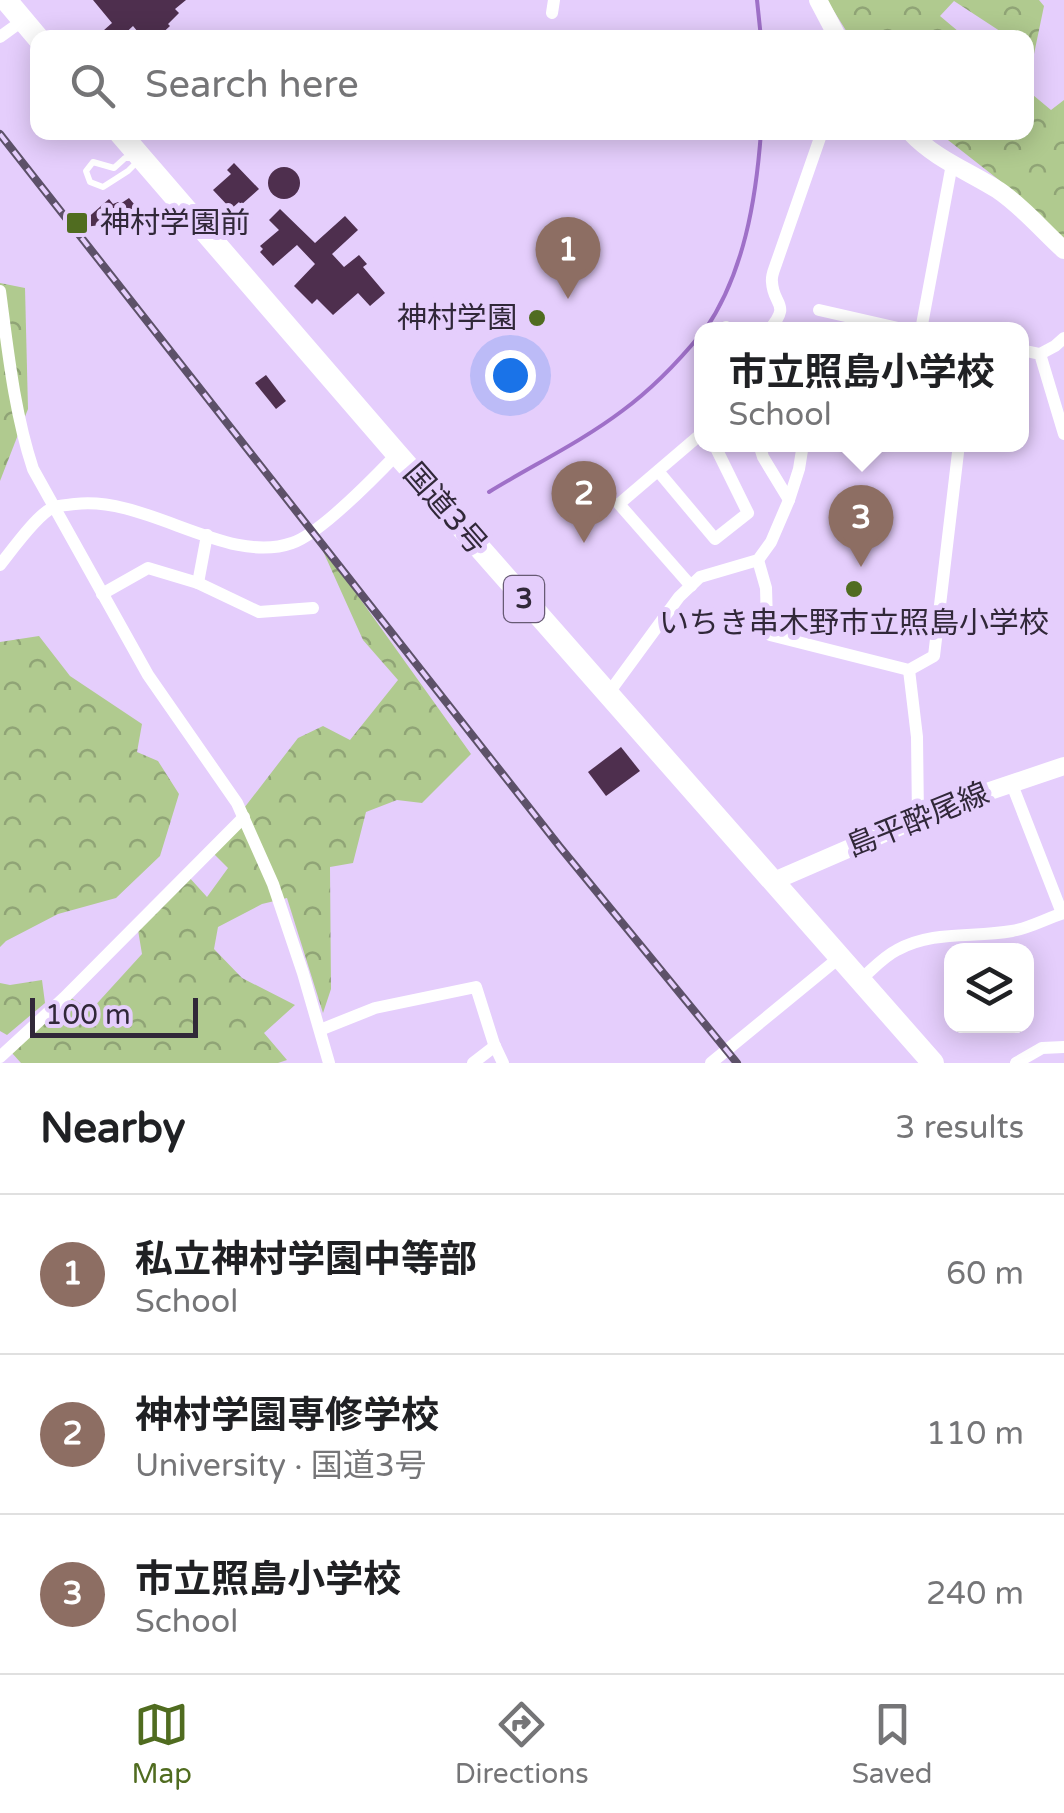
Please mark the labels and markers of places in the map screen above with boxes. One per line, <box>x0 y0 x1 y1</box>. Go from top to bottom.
place label: 神村学園前 <box>100 205 250 242</box>
marker: 神村学園前 <box>64 210 90 236</box>
pin: 1 <box>536 216 600 299</box>
place label: 神村学園 <box>397 300 517 337</box>
marker: 神村学園 <box>526 307 548 329</box>
pin: 2 <box>552 460 616 543</box>
pin: 3 <box>828 484 894 567</box>
marker: いちき串木野市立照島小学校 <box>843 578 865 600</box>
place label: いちき串木野市立照島小学校 <box>659 605 1049 642</box>

